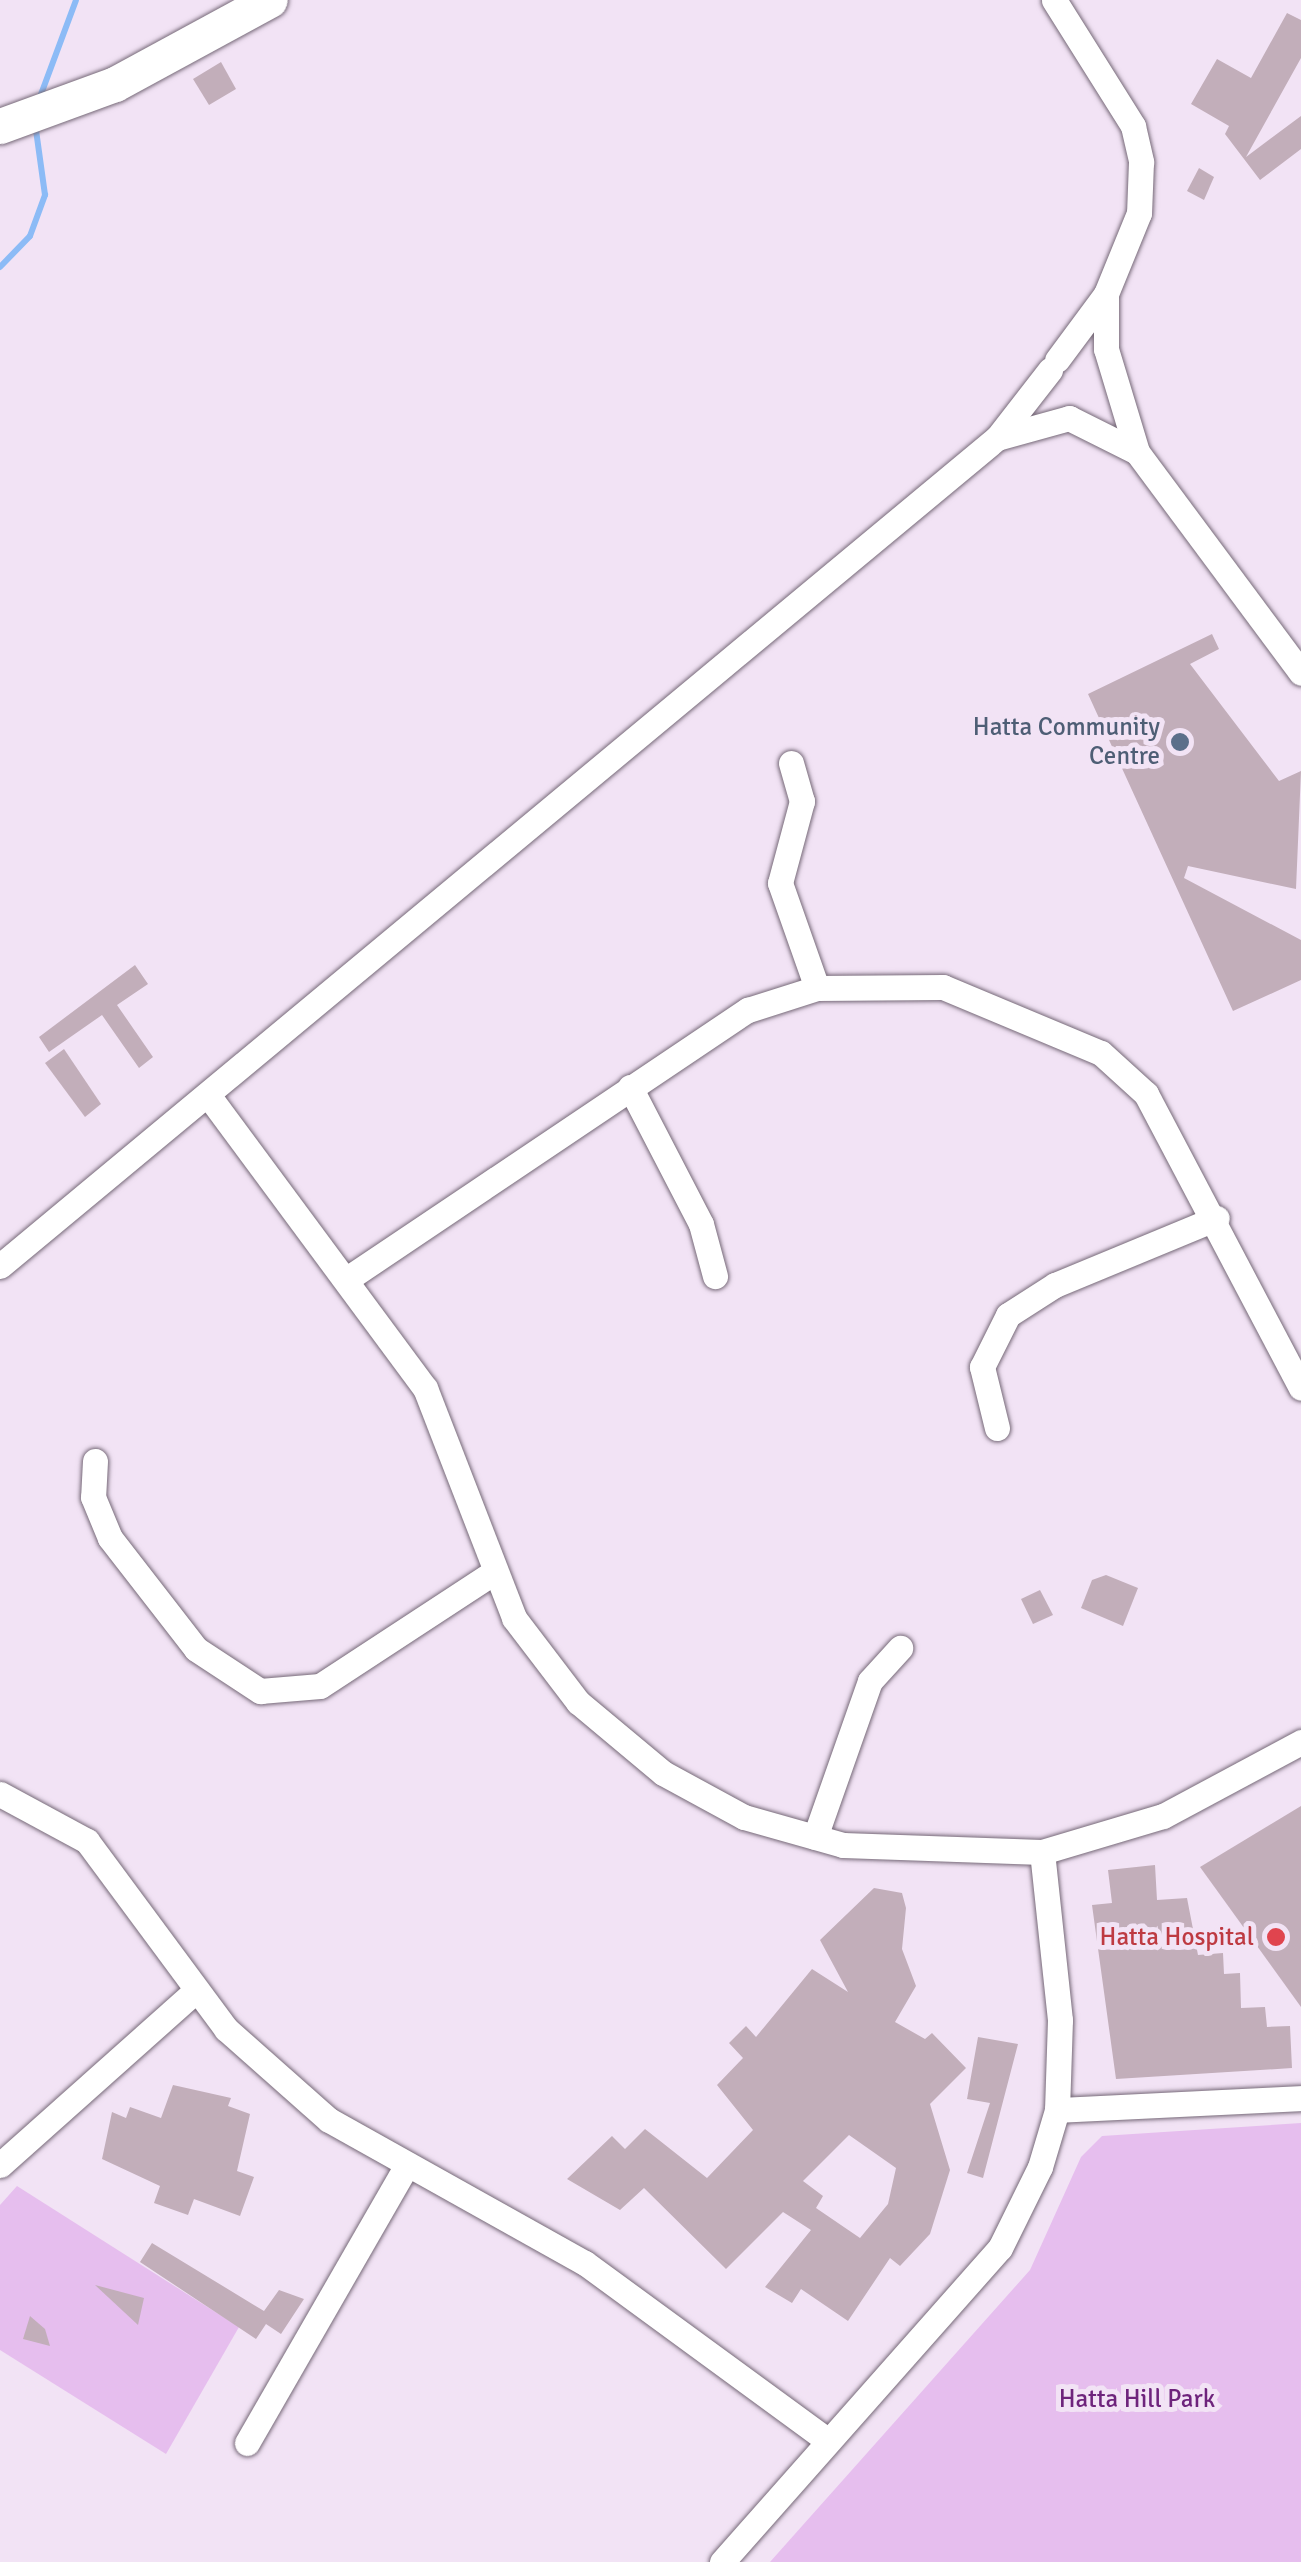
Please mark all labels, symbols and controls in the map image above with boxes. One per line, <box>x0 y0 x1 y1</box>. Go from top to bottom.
place label: Hatta Community Centre <box>973 713 1160 772</box>
marker: Hatta Community Centre <box>1169 731 1191 753</box>
place label: Hatta Hospital <box>1100 1922 1254 1952</box>
marker: Hatta Hospital <box>1263 1924 1289 1950</box>
park label: Hatta Hill Park <box>1059 2384 1215 2414</box>

